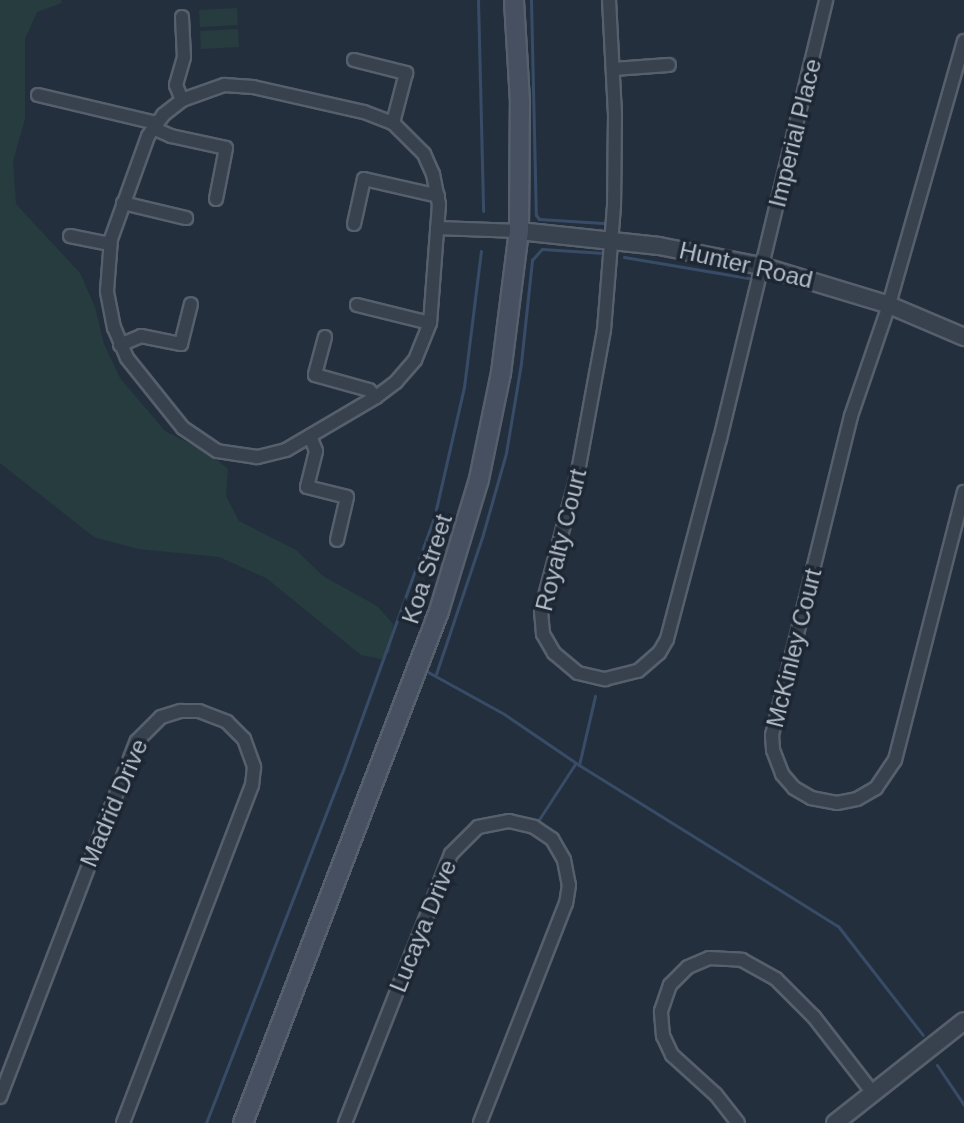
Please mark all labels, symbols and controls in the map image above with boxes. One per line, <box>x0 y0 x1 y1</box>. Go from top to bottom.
street label: Imperial Place <box>763 56 827 210</box>
street label: Hunter Road <box>676 236 816 294</box>
street label: Royalty Court <box>529 466 593 614</box>
street label: Koa Street <box>396 511 458 627</box>
street label: McKinley Court <box>760 566 828 730</box>
street label: Madrid Drive <box>74 735 154 871</box>
street label: Lucaya Drive <box>383 856 463 996</box>

